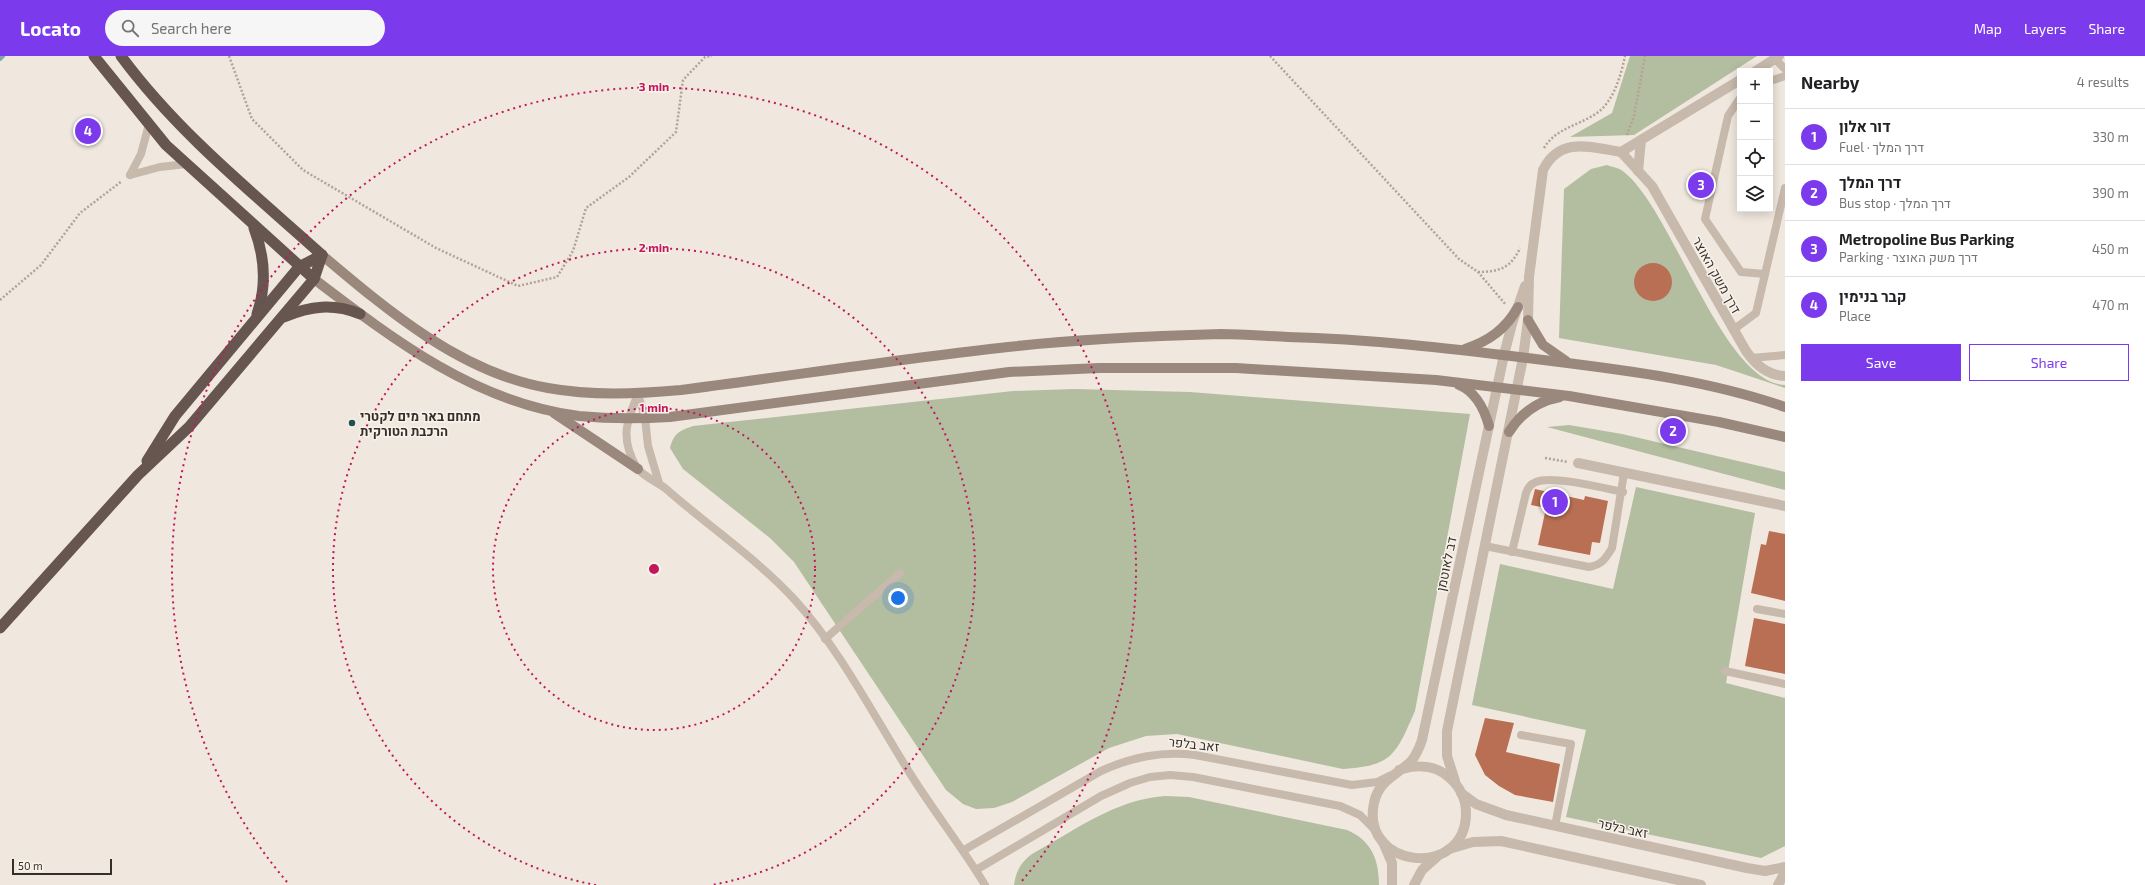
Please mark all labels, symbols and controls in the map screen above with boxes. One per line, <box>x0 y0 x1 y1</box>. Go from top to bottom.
search box <box>105 10 385 46</box>
text: Locato <box>20 17 81 40</box>
icon: search <box>119 17 141 39</box>
text: Search here <box>151 19 231 37</box>
text: Map <box>1974 20 2002 37</box>
text: Layers <box>2024 20 2066 37</box>
text: Share <box>2088 20 2125 37</box>
map controls <box>1737 68 1773 212</box>
button: + <box>1737 68 1773 104</box>
text: Nearby <box>1801 72 1859 92</box>
text: 4 results <box>2077 74 2129 90</box>
text: 3 min <box>639 79 669 93</box>
button: − <box>1737 104 1773 140</box>
pin: 4 <box>75 116 101 146</box>
text: דור אלון <box>1839 117 1891 135</box>
text: 1 <box>1811 129 1817 145</box>
text: 330 m <box>2092 129 2129 145</box>
text: Fuel · דרך המלך <box>1839 139 1924 155</box>
button: locate <box>1737 140 1773 176</box>
pin: 3 <box>1688 170 1714 200</box>
text: דרך המלך <box>1839 173 1901 191</box>
button: layers <box>1737 176 1773 212</box>
text: 2 <box>1810 185 1818 201</box>
text: 390 m <box>2092 185 2129 201</box>
text: Bus stop · דרך המלך <box>1839 195 1951 211</box>
text: Metropoline Bus Parking <box>1839 230 2014 248</box>
street label: דרך משק האוצר <box>1689 234 1745 316</box>
text: 2 min <box>639 240 669 254</box>
text: 3 <box>1810 241 1818 257</box>
text: 450 m <box>2092 241 2129 257</box>
text: Parking · דרך משק האוצר <box>1839 249 1978 265</box>
text: קבר בנימין <box>1839 287 1907 305</box>
text: 4 <box>1810 297 1818 313</box>
text: 470 m <box>2092 297 2129 313</box>
text: Place <box>1839 308 1871 324</box>
button: Save <box>1801 344 1961 381</box>
button: Share <box>1969 344 2129 381</box>
text: 1 min <box>640 400 668 414</box>
place label: מתחם באר מים לקטרי הרכבת הטורקית <box>360 408 481 439</box>
pin: 2 <box>1660 416 1686 446</box>
marker: מתחם באר מים לקטרי הרכבת הטורקית <box>347 418 357 428</box>
pin: 1 <box>1542 487 1568 517</box>
street label: דב לאוטמן <box>1432 535 1460 593</box>
centre of rings <box>647 562 661 576</box>
your location <box>888 588 908 608</box>
street label: זאב בלפר <box>1168 733 1220 755</box>
street label: זאב בלפר <box>1597 815 1650 841</box>
scale bar <box>12 857 112 876</box>
text: 50 m <box>18 859 43 872</box>

